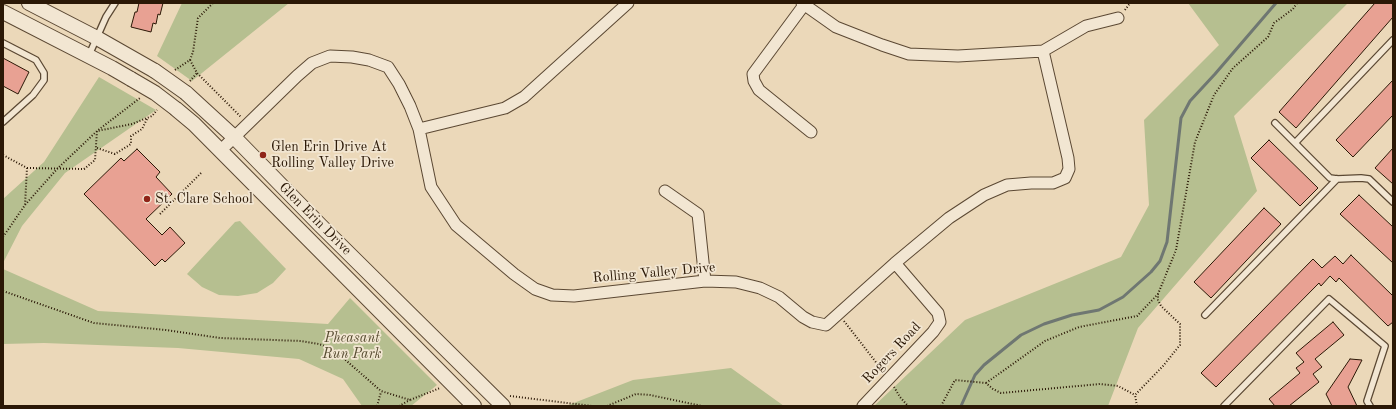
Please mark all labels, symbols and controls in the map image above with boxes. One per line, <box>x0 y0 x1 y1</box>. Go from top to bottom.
place label: Glen Erin Drive At Rolling Valley Drive <box>271 139 394 172</box>
marker: Glen Erin Drive At Rolling Valley Drive <box>258 150 268 160</box>
street label: Glen Erin Drive <box>275 179 355 259</box>
place label: St. Clare School <box>155 191 253 207</box>
marker: St. Clare School <box>142 194 152 204</box>
street label: Rolling Valley Drive <box>592 259 716 287</box>
street label: Rogers Road <box>859 319 925 387</box>
park label: Pheasant Run Park <box>323 330 381 362</box>

